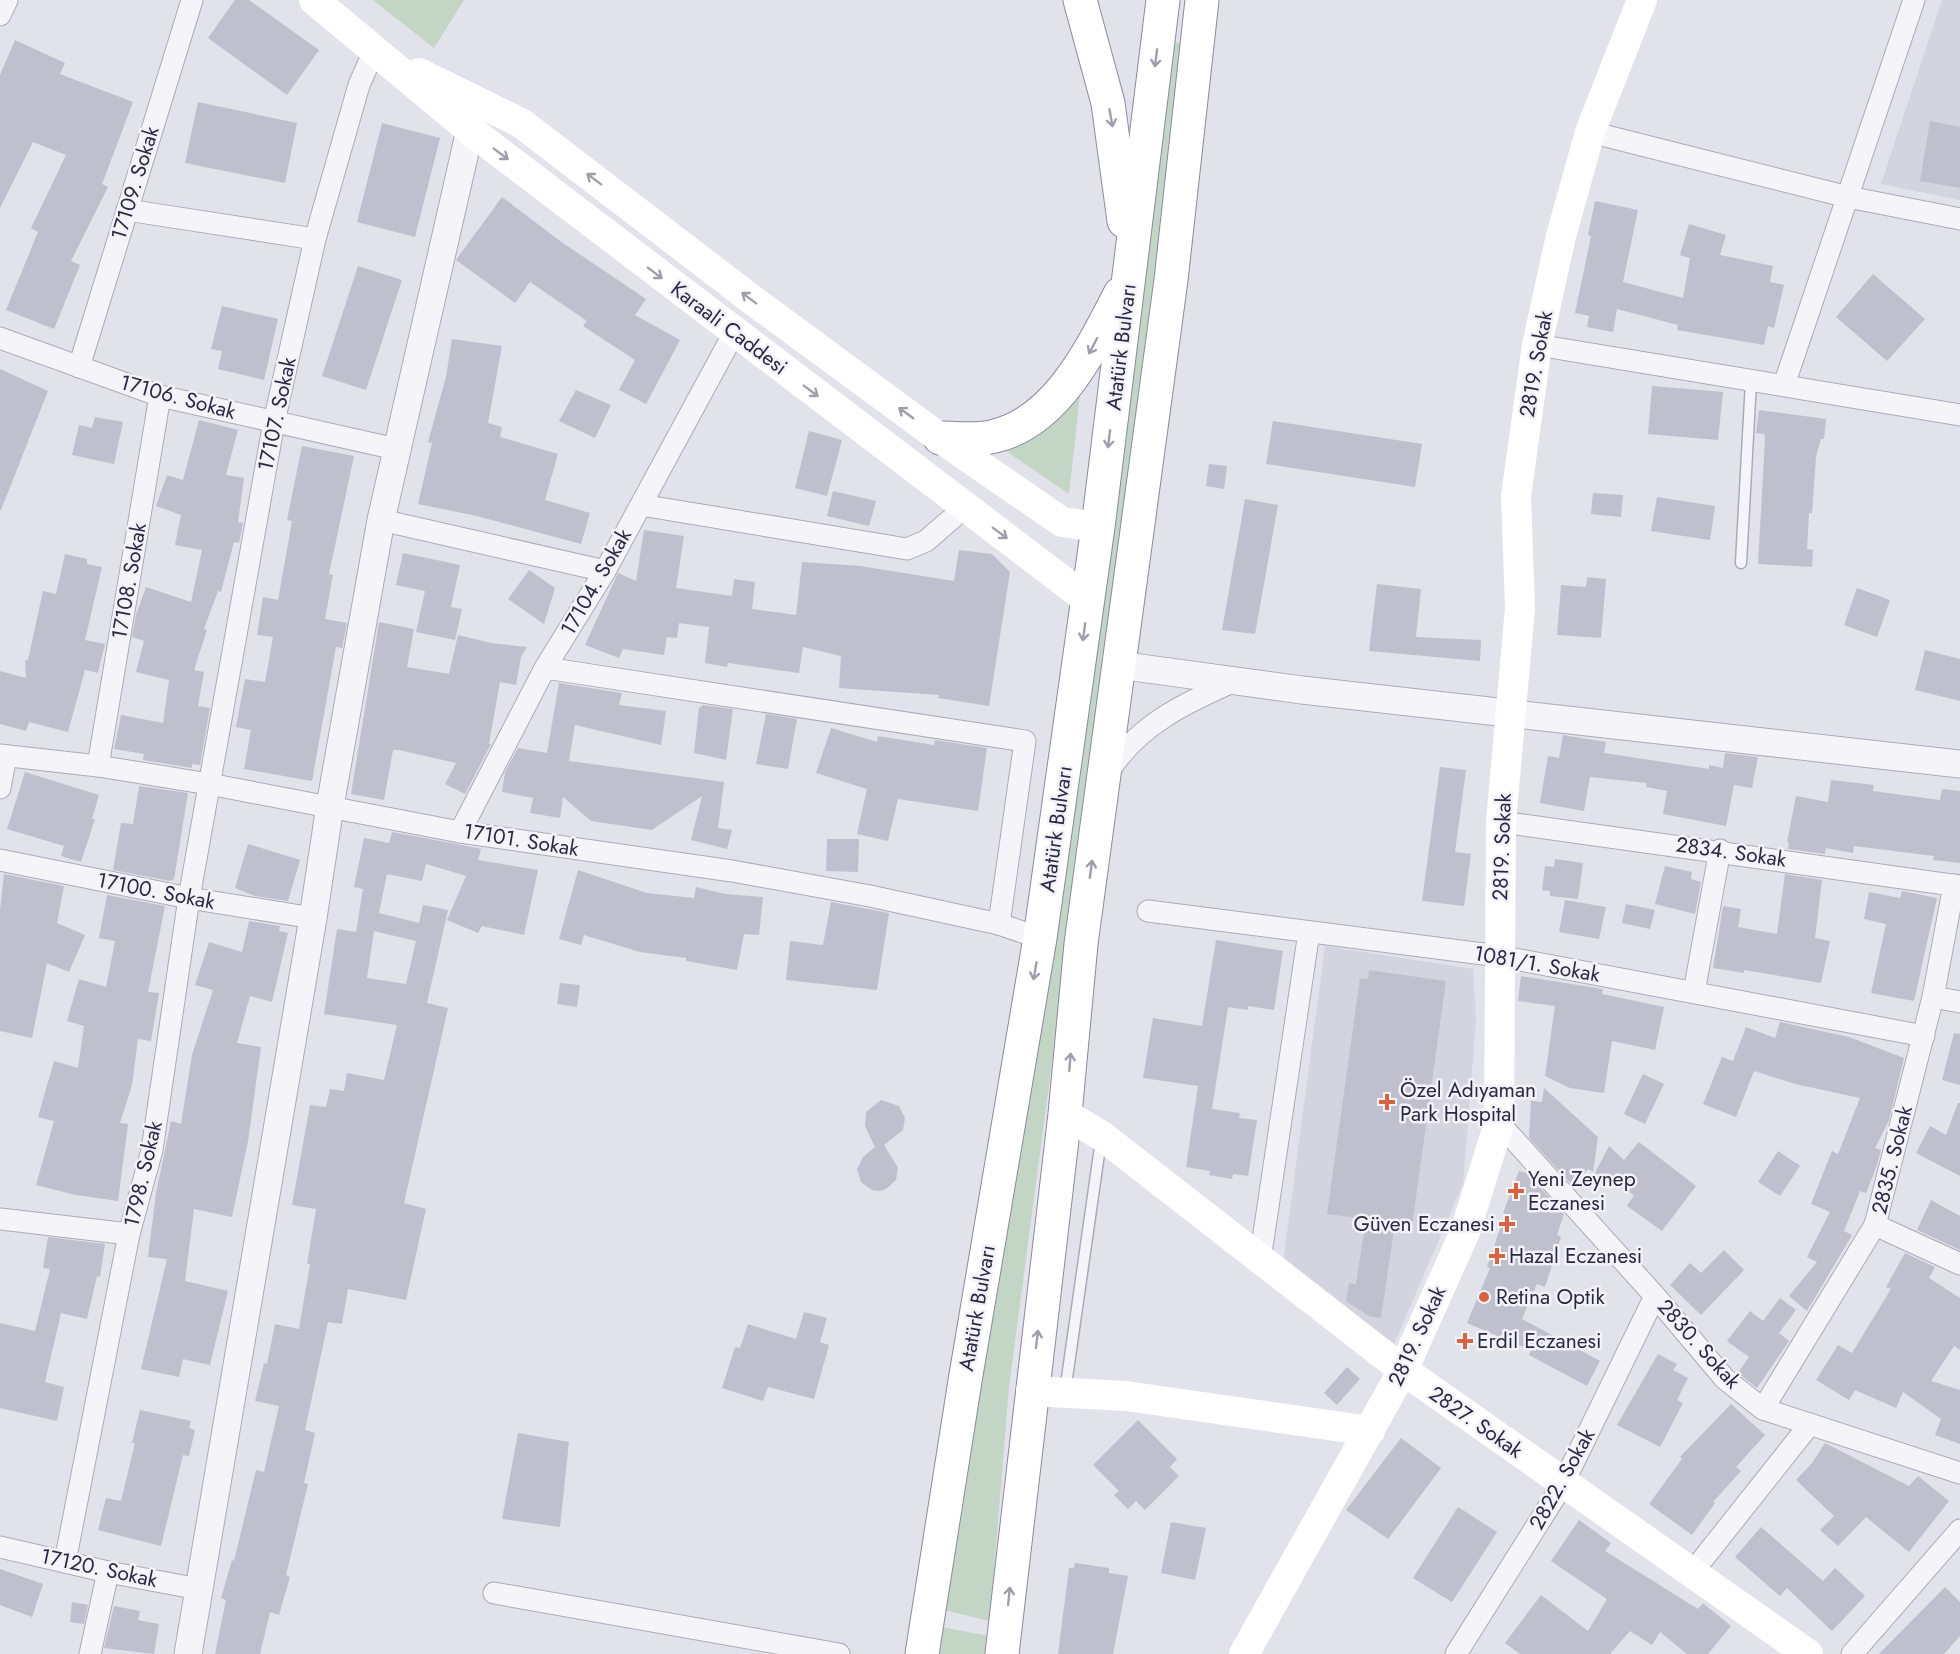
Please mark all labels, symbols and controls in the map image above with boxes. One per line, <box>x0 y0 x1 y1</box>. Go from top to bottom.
one-way arrow <box>1150 48 1161 68</box>
one-way arrow <box>1105 107 1116 127</box>
street label: 17109. Sokak <box>104 122 167 243</box>
one-way arrow <box>492 148 508 161</box>
one-way arrow <box>587 173 603 186</box>
one-way arrow <box>647 266 663 279</box>
street label: Karaali Caddesi <box>664 274 794 382</box>
street label: Atatürk Bulvarı <box>1098 282 1144 412</box>
one-way arrow <box>742 291 758 304</box>
street label: 2819. Sokak <box>1512 308 1560 420</box>
one-way arrow <box>1087 336 1098 354</box>
street label: 17107. Sokak <box>250 354 304 474</box>
street label: 17106. Sokak <box>117 367 240 427</box>
one-way arrow <box>802 384 818 397</box>
one-way arrow <box>899 407 915 419</box>
one-way arrow <box>1103 429 1114 449</box>
street label: 17108. Sokak <box>104 520 154 642</box>
street label: 17104. Sokak <box>553 522 639 641</box>
one-way arrow <box>992 527 1008 540</box>
one-way arrow <box>1078 622 1089 642</box>
street label: Atatürk Bulvarı <box>1032 764 1080 894</box>
street label: 2819. Sokak <box>1485 792 1519 901</box>
street label: 17101. Sokak <box>461 816 581 864</box>
street label: 2834. Sokak <box>1674 829 1789 875</box>
one-way arrow <box>1085 859 1096 879</box>
street label: 17100. Sokak <box>95 865 218 917</box>
street label: 1081/1. Sokak <box>1472 938 1603 990</box>
one-way arrow <box>1029 961 1040 980</box>
one-way arrow <box>1065 1053 1076 1073</box>
place label: Özel Adıyaman Park Hospital <box>1400 1075 1536 1129</box>
marker: Özel Adıyaman Park Hospital <box>1378 1093 1396 1111</box>
street label: 2835. Sokak <box>1864 1102 1920 1217</box>
street label: 1798. Sokak <box>116 1117 170 1230</box>
place label: Yeni Zeynep Eczanesi <box>1528 1164 1636 1218</box>
marker: Yeni Zeynep Eczanesi <box>1509 1184 1523 1198</box>
place label: Güven Eczanesi <box>1354 1209 1495 1239</box>
marker: Güven Eczanesi <box>1500 1217 1514 1231</box>
place label: Hazal Eczanesi <box>1509 1241 1642 1271</box>
street label: Atatürk Bulvarı <box>951 1243 1003 1373</box>
marker: Hazal Eczanesi <box>1490 1249 1504 1263</box>
street label: 2819. Sokak <box>1381 1280 1454 1391</box>
place label: Retina Optik <box>1496 1282 1606 1312</box>
marker: Retina Optik <box>1477 1290 1491 1304</box>
street label: 2830. Sokak <box>1651 1292 1748 1396</box>
place label: Erdil Eczanesi <box>1477 1326 1601 1356</box>
one-way arrow <box>1032 1330 1043 1350</box>
marker: Erdil Eczanesi <box>1458 1334 1472 1348</box>
street label: 2827. Sokak <box>1423 1379 1530 1466</box>
street label: 2822. Sokak <box>1522 1422 1603 1535</box>
street label: 17120. Sokak <box>38 1541 161 1595</box>
one-way arrow <box>1003 1586 1014 1606</box>

